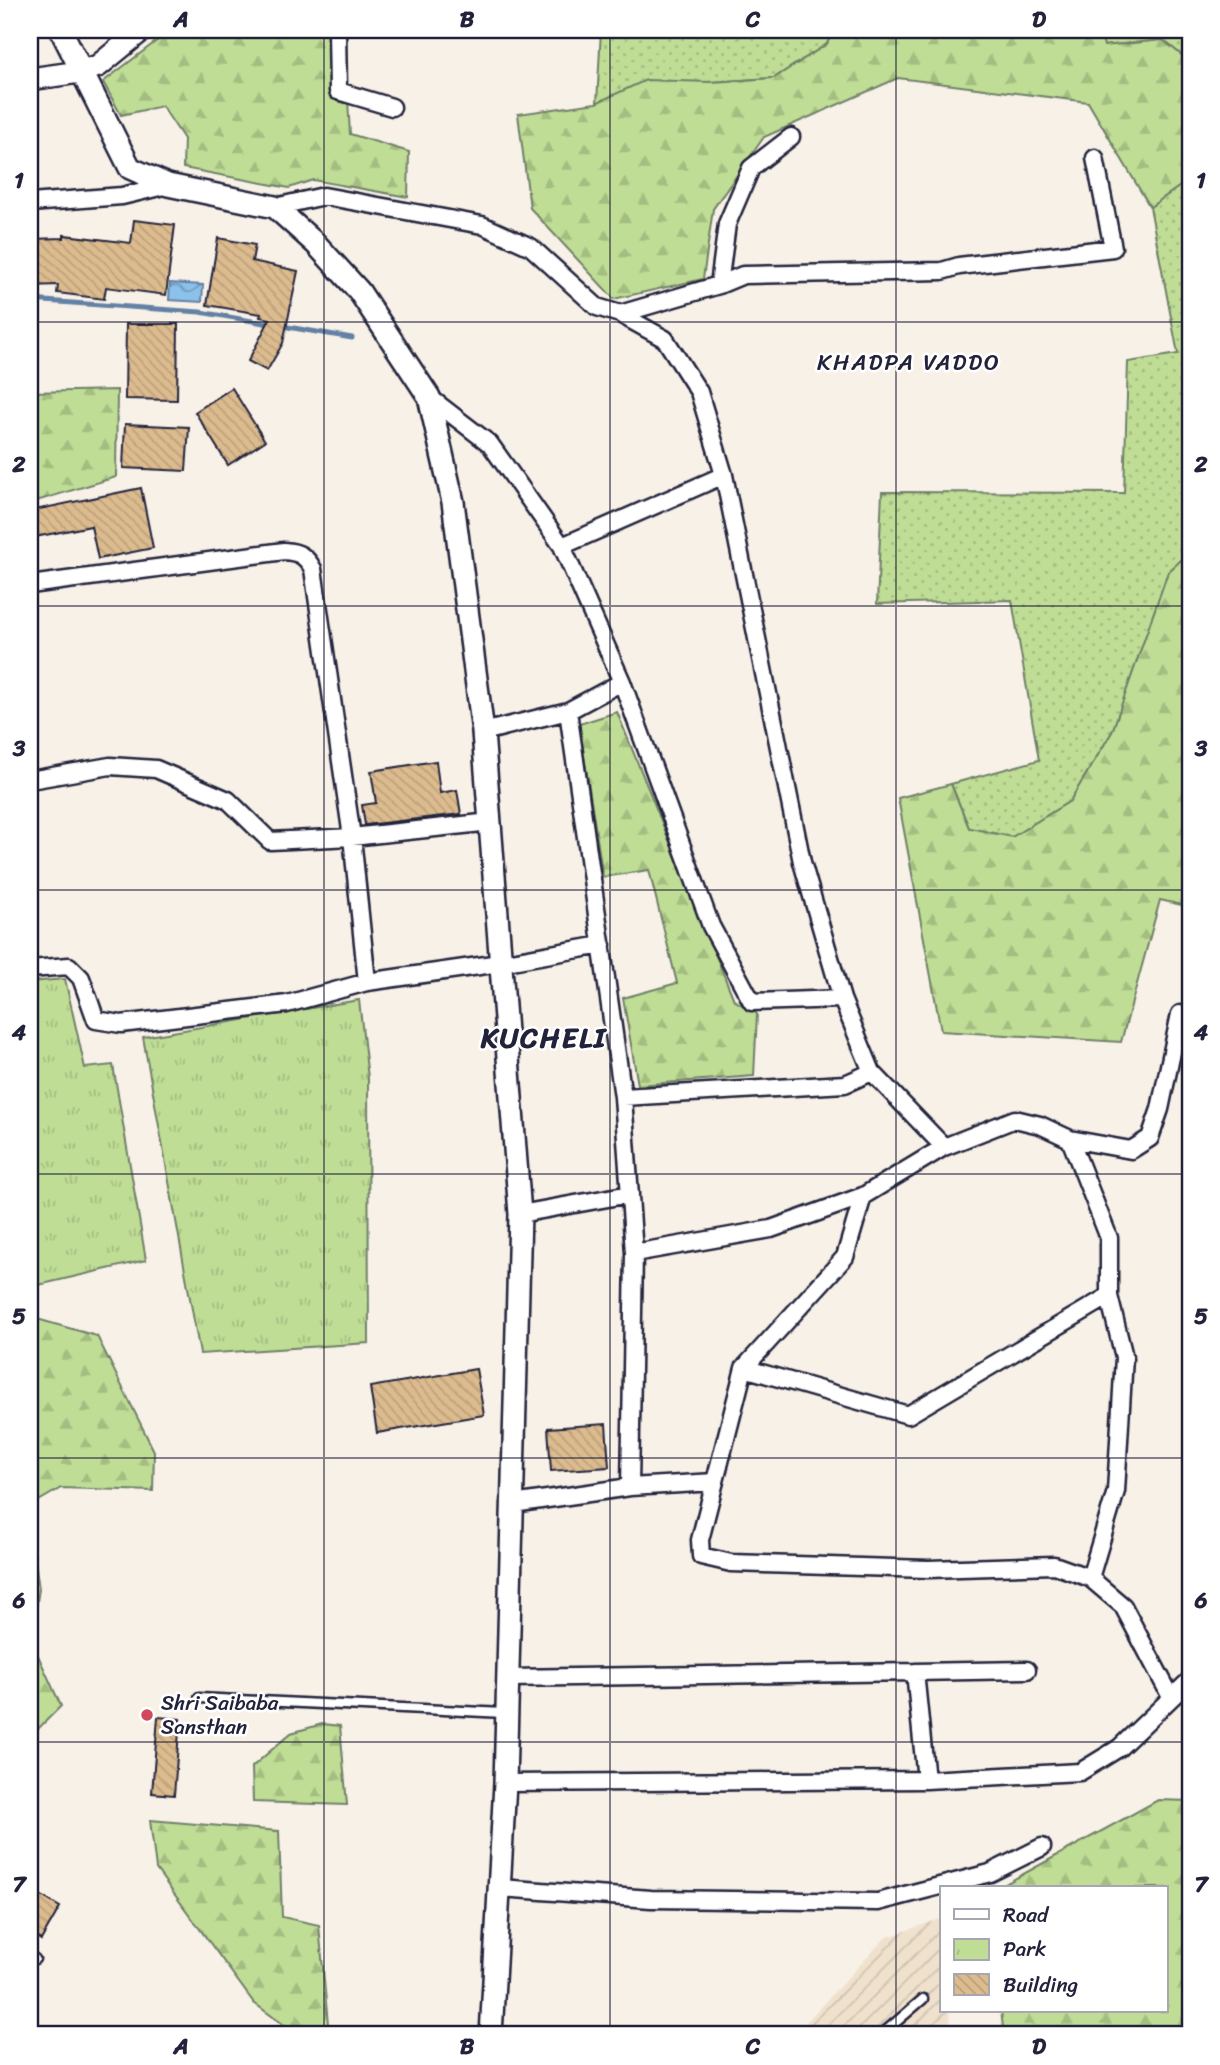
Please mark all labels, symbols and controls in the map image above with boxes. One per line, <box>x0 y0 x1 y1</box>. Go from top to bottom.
text: A <box>172 0 189 40</box>
text: B <box>460 0 475 40</box>
text: C <box>745 0 761 40</box>
text: D <box>1032 0 1047 40</box>
text: 1 <box>14 160 24 201</box>
text: 1 <box>1196 160 1206 201</box>
district label: KHADPA VADDO <box>817 342 1001 383</box>
text: 2 <box>11 444 26 485</box>
text: 2 <box>1193 444 1208 485</box>
text: 3 <box>12 728 26 769</box>
text: 3 <box>1194 728 1208 769</box>
text: 4 <box>11 1012 27 1053</box>
text: 4 <box>1193 1012 1209 1053</box>
district label: KUCHELI <box>480 1013 607 1062</box>
text: 5 <box>12 1296 26 1337</box>
text: 5 <box>1194 1296 1208 1337</box>
text: 6 <box>11 1580 26 1621</box>
text: 6 <box>1193 1580 1208 1621</box>
place label: Shri Saibaba Sansthan <box>161 1684 279 1746</box>
marker: Shri Saibaba Sansthan <box>139 1707 155 1723</box>
text: 7 <box>12 1864 27 1905</box>
text: 7 <box>1194 1864 1209 1905</box>
legend <box>940 1886 1168 2012</box>
text: Road <box>1003 1896 1050 1934</box>
text: Park <box>1003 1930 1046 1968</box>
text: Building <box>1003 1966 1079 2004</box>
text: A <box>172 2026 189 2065</box>
text: B <box>460 2026 475 2065</box>
text: C <box>745 2026 761 2065</box>
text: D <box>1032 2026 1047 2065</box>

